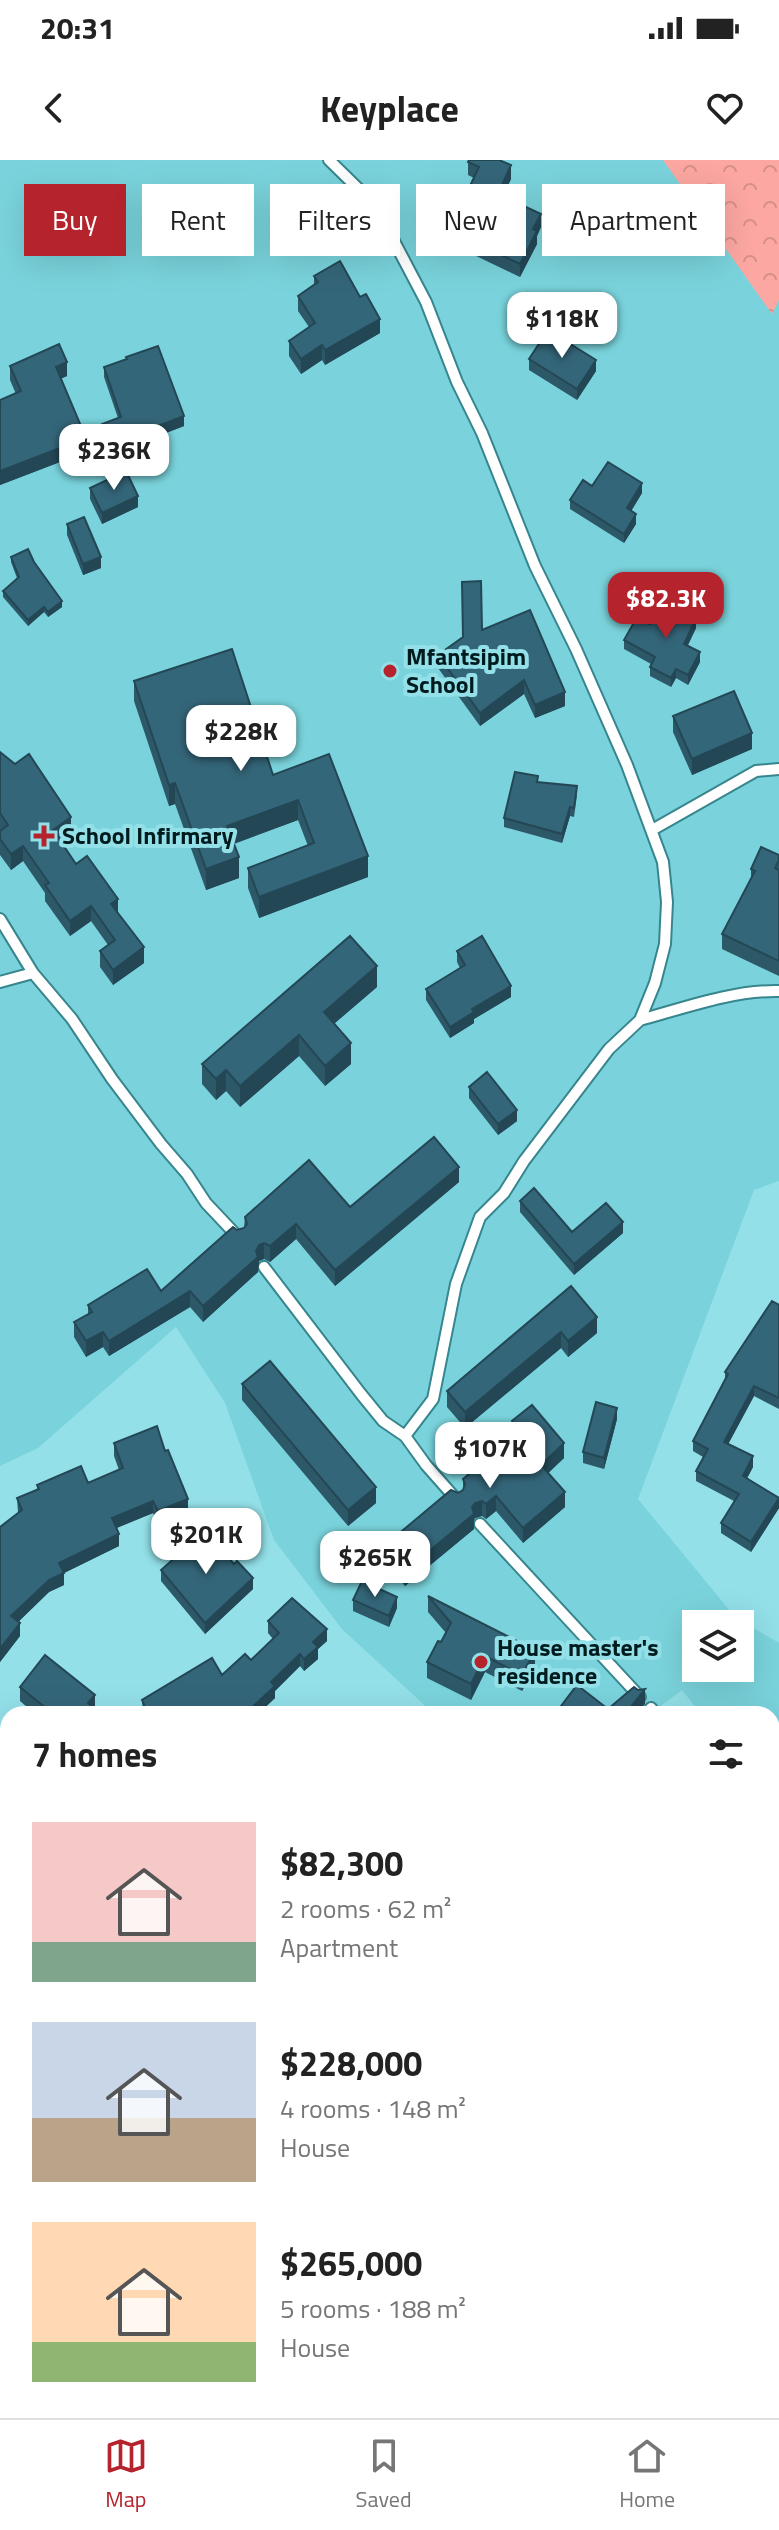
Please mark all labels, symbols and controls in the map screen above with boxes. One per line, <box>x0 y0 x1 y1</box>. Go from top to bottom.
text: 20:31 <box>40 5 115 51</box>
text: Keyplace <box>320 81 459 136</box>
icon: back <box>32 86 76 130</box>
icon: heart <box>703 86 747 130</box>
chip: Buy <box>24 184 126 256</box>
chip: Rent <box>142 184 254 256</box>
chip: Filters <box>270 184 400 256</box>
chip: New <box>416 184 526 256</box>
chip: Apartment <box>542 184 725 256</box>
pin: $118K <box>506 292 618 360</box>
text: $118K <box>525 298 599 337</box>
pin: $236K <box>58 424 170 492</box>
text: $236K <box>77 430 151 469</box>
pin: $82.3K <box>601 572 731 640</box>
text: $82.3K <box>626 578 706 617</box>
place label: Mfantsipim School <box>406 638 526 702</box>
marker: Mfantsipim School <box>381 662 399 680</box>
pin: $228K <box>185 705 297 773</box>
text: $228K <box>204 711 278 750</box>
place label: School Infirmary <box>62 817 233 853</box>
marker: School Infirmary <box>33 825 55 847</box>
pin: $107K <box>434 1422 546 1490</box>
text: $107K <box>453 1428 527 1467</box>
pin: $201K <box>150 1508 262 1576</box>
text: $201K <box>169 1514 243 1553</box>
pin: $265K <box>319 1531 431 1599</box>
text: $265K <box>338 1537 412 1576</box>
map controls <box>682 1610 754 1682</box>
button: layers <box>682 1610 754 1682</box>
place label: House master's residence <box>497 1629 659 1693</box>
marker: House master's residence <box>472 1653 490 1671</box>
text: 7 homes <box>32 1728 157 1780</box>
icon: filters <box>704 1732 748 1776</box>
text: $82,300 <box>280 1837 403 1889</box>
icon: home <box>96 1854 192 1950</box>
text: 2 rooms · 62 m² <box>280 1889 451 1928</box>
text: Apartment <box>280 1928 398 1967</box>
text: $228,000 <box>280 2037 422 2089</box>
icon: home <box>96 2054 192 2150</box>
text: 4 rooms · 148 m² <box>280 2089 466 2128</box>
text: House <box>280 2128 350 2167</box>
text: $265,000 <box>280 2237 422 2289</box>
icon: home <box>96 2254 192 2350</box>
text: 5 rooms · 188 m² <box>280 2289 466 2328</box>
text: House <box>280 2328 350 2367</box>
tab: Map <box>104 2434 148 2516</box>
tab: Saved <box>356 2434 412 2516</box>
tab: Home <box>619 2434 675 2516</box>

